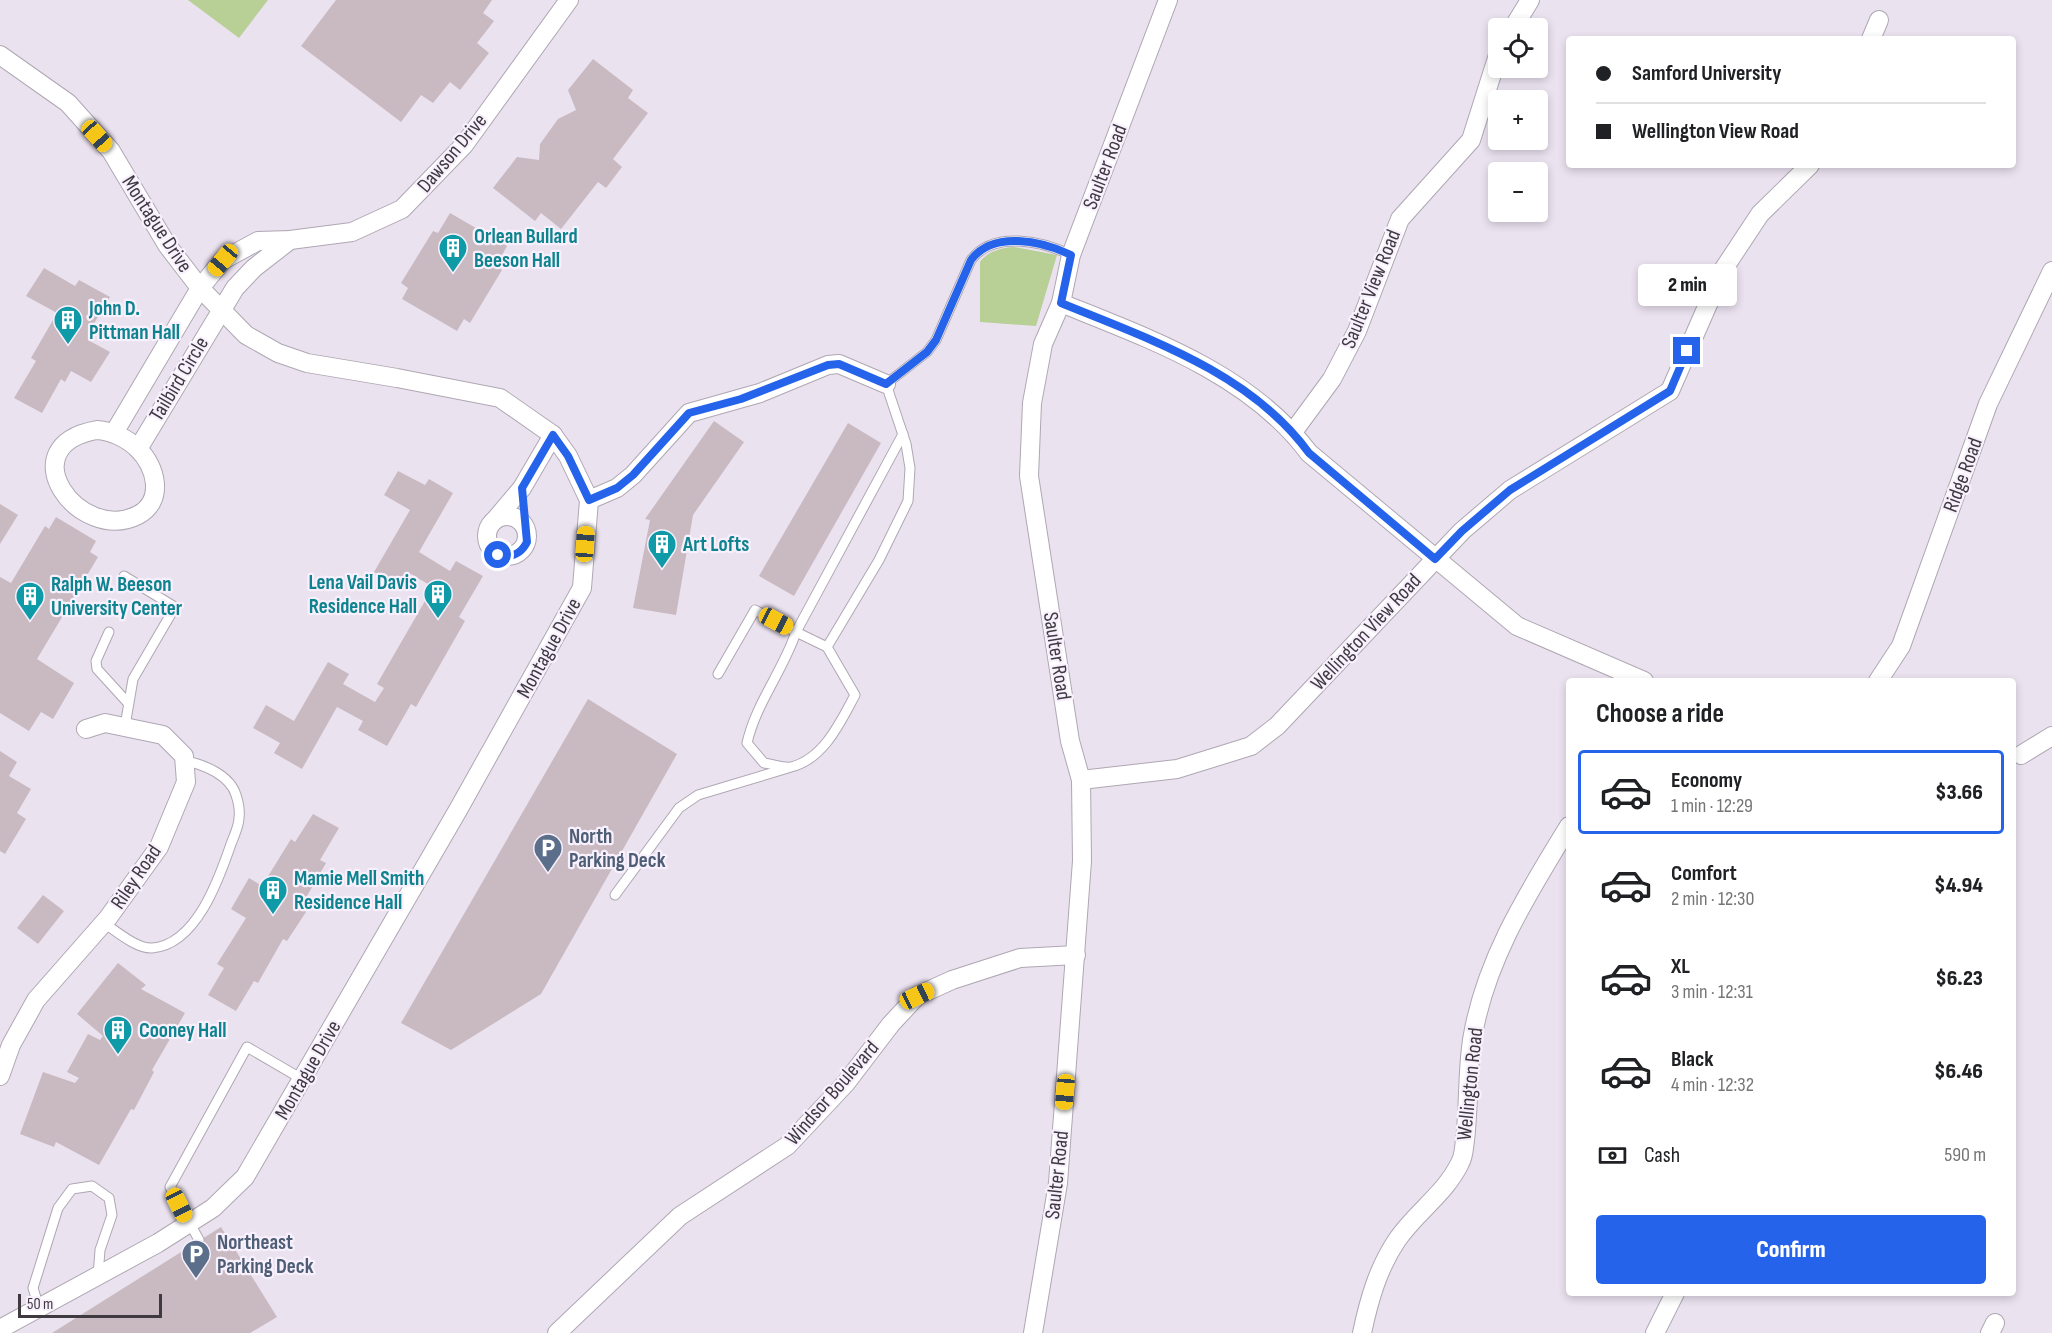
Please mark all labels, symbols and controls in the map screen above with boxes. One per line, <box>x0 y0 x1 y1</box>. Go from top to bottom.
map controls <box>1488 18 1548 222</box>
button: locate <box>1488 18 1548 78</box>
text: Samford University <box>1632 60 1781 87</box>
button: + <box>1488 90 1548 150</box>
street label: Dawson Drive <box>412 109 492 197</box>
car <box>78 117 116 155</box>
text: Wellington View Road <box>1632 118 1799 145</box>
street label: Saulter Road <box>1077 121 1133 213</box>
button: − <box>1488 162 1548 222</box>
street label: Montague Drive <box>116 171 198 277</box>
place label: Orlean Bullard Beeson Hall <box>474 224 578 273</box>
street label: Saulter View Road <box>1336 226 1406 352</box>
building icon: Orlean Bullard Beeson Hall <box>437 232 469 274</box>
car <box>205 240 241 280</box>
callout: 2 min <box>1638 264 1736 306</box>
text: 2 min <box>1668 273 1707 297</box>
place label: John D. Pittman Hall <box>88 296 180 345</box>
building icon: John D. Pittman Hall <box>52 304 84 346</box>
street label: Tailbird Circle <box>144 332 214 426</box>
route end <box>1673 337 1700 364</box>
street label: Ridge Road <box>1938 434 1988 516</box>
car <box>575 525 595 563</box>
building icon: Art Lofts <box>646 528 678 570</box>
place label: Art Lofts <box>682 532 749 557</box>
route start <box>484 541 511 568</box>
street label: Wellington View Road <box>1306 569 1426 695</box>
place label: Lena Vail Davis Residence Hall <box>308 570 417 619</box>
place label: Ralph W. Beeson University Center <box>51 572 183 621</box>
building icon: Lena Vail Davis Residence Hall <box>422 578 454 620</box>
building icon: Ralph W. Beeson University Center <box>14 580 46 622</box>
street label: Montague Drive <box>511 594 587 702</box>
car <box>756 605 796 637</box>
street label: Saulter Road <box>1038 610 1076 702</box>
text: Choose a ride <box>1596 698 1724 730</box>
icon: car <box>1599 765 1653 819</box>
text: Economy <box>1671 767 1742 794</box>
text: $3.66 <box>1935 779 1983 806</box>
text: 1 min · 12:29 <box>1671 794 1753 818</box>
place label: North Parking Deck <box>569 824 666 873</box>
parking icon: North Parking Deck <box>532 832 564 874</box>
street label: Riley Road <box>105 840 167 914</box>
icon: car <box>1599 858 1653 912</box>
text: Comfort <box>1671 860 1737 887</box>
place label: Mamie Mell Smith Residence Hall <box>294 866 424 915</box>
text: $4.94 <box>1934 872 1983 899</box>
building icon: Mamie Mell Smith Residence Hall <box>257 874 289 916</box>
text: 2 min · 12:30 <box>1671 887 1754 911</box>
icon: car <box>1599 951 1653 1005</box>
text: XL <box>1671 953 1690 980</box>
text: $6.23 <box>1935 965 1983 992</box>
car <box>897 980 937 1012</box>
text: 3 min · 12:31 <box>1671 980 1753 1004</box>
building icon: Cooney Hall <box>102 1014 134 1056</box>
street label: Montague Drive <box>270 1016 346 1124</box>
place label: Cooney Hall <box>139 1018 226 1043</box>
street label: Wellington Road <box>1452 1026 1488 1142</box>
street label: Windsor Boulevard <box>780 1036 884 1150</box>
icon: car <box>1599 1044 1653 1098</box>
text: Black <box>1671 1046 1713 1073</box>
text: $6.46 <box>1934 1058 1983 1085</box>
car <box>1054 1073 1076 1111</box>
text: 4 min · 12:32 <box>1671 1073 1754 1097</box>
street label: Saulter Road <box>1040 1130 1074 1220</box>
icon: cash <box>1596 1139 1629 1172</box>
text: Cash <box>1644 1142 1680 1169</box>
text: 590 m <box>1944 1143 1986 1167</box>
car <box>163 1185 195 1225</box>
button: Confirm <box>1596 1215 1986 1284</box>
place label: Northeast Parking Deck <box>217 1230 314 1279</box>
parking icon: Northeast Parking Deck <box>180 1238 212 1280</box>
scale bar <box>18 1291 162 1318</box>
text: 50 m <box>27 1295 53 1314</box>

